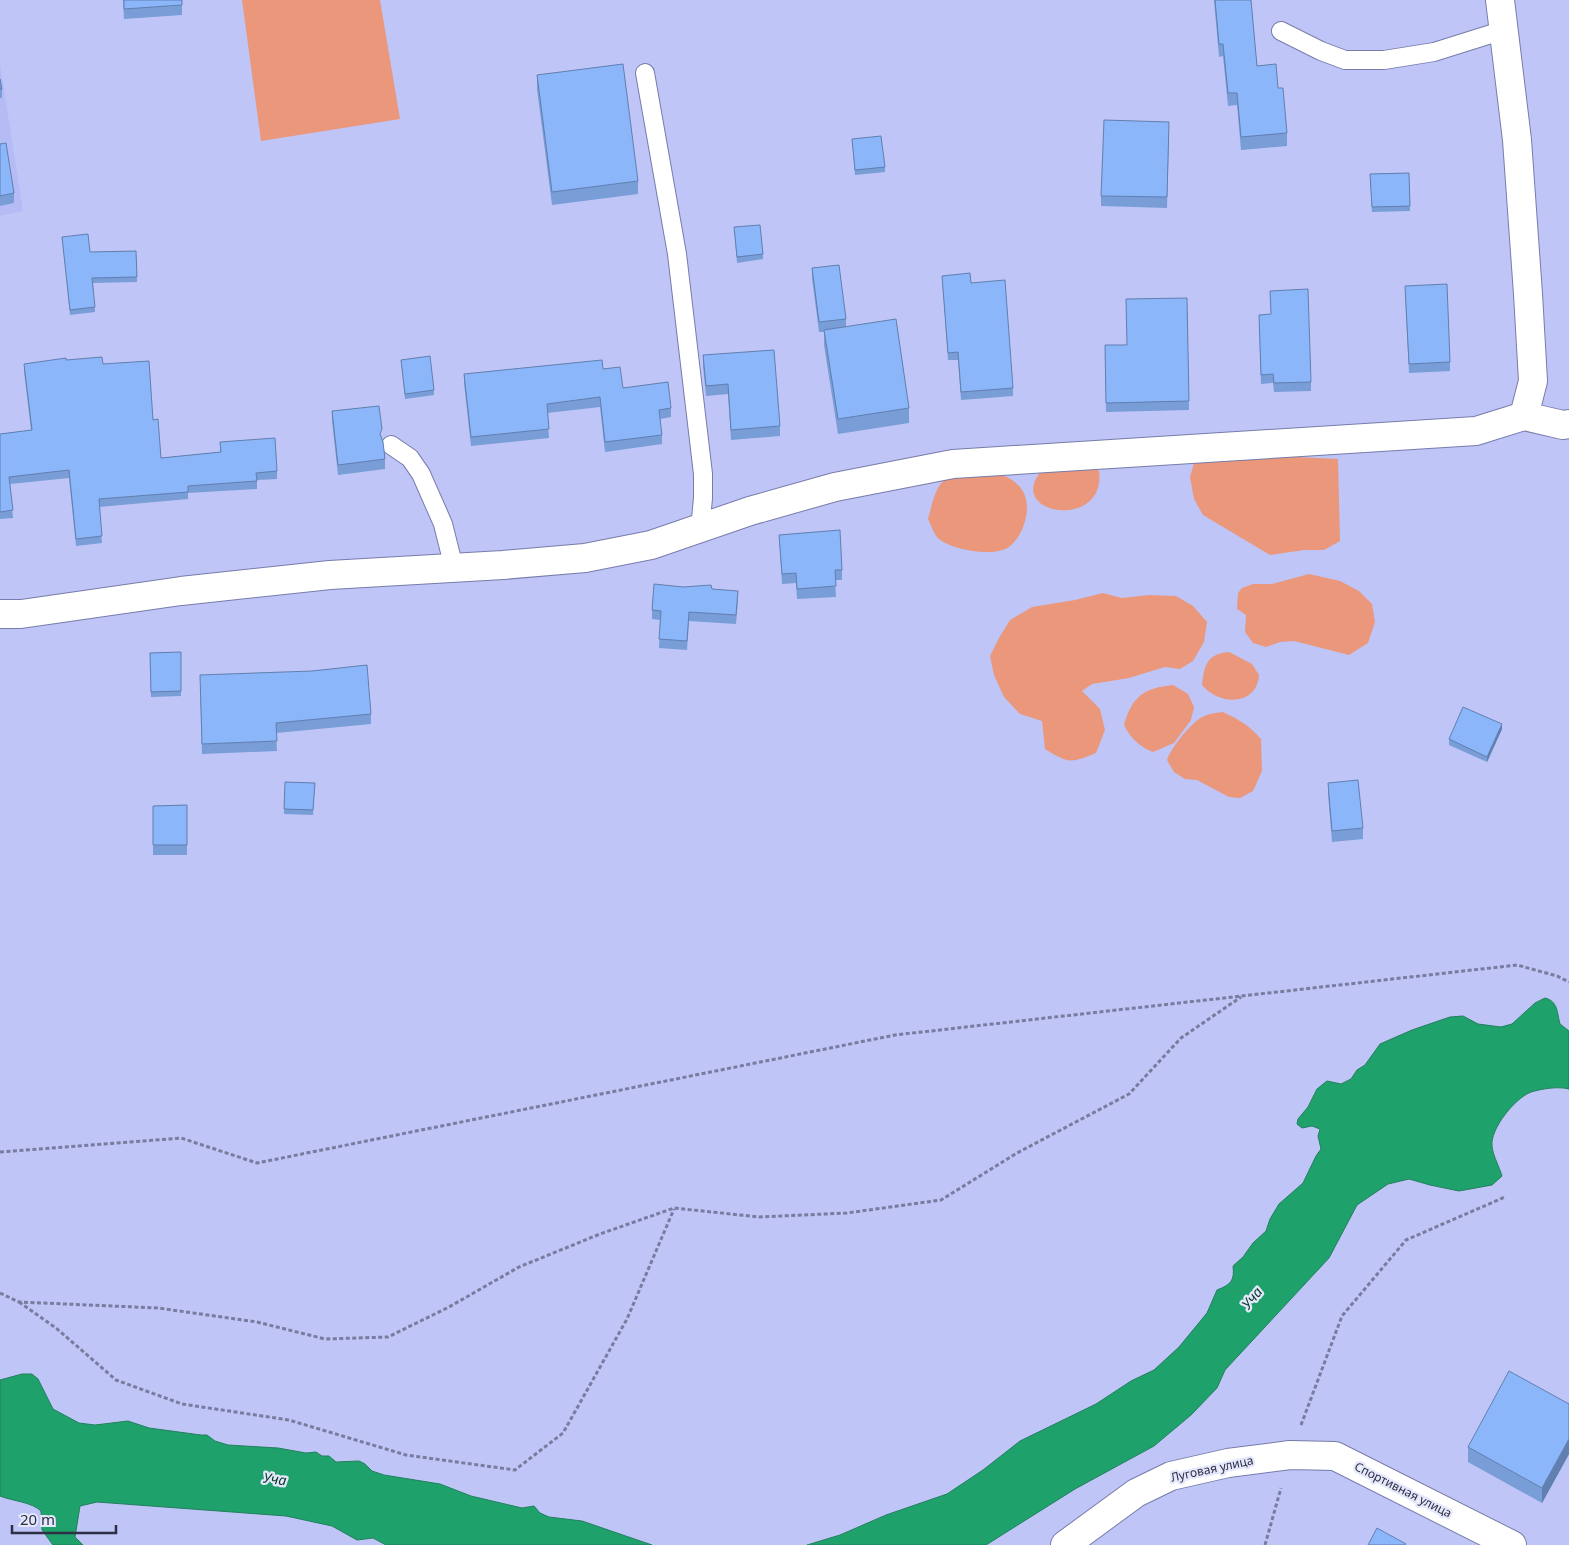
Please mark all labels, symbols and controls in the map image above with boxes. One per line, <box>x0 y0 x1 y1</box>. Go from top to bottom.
water label: Уча <box>1237 1283 1266 1313</box>
street label: Луговая улица <box>1169 1451 1255 1486</box>
street label: Спортивная улица <box>1352 1458 1455 1521</box>
water label: Уча <box>262 1468 288 1489</box>
scale bar <box>12 1502 116 1534</box>
text: 20 m <box>20 1509 55 1529</box>

